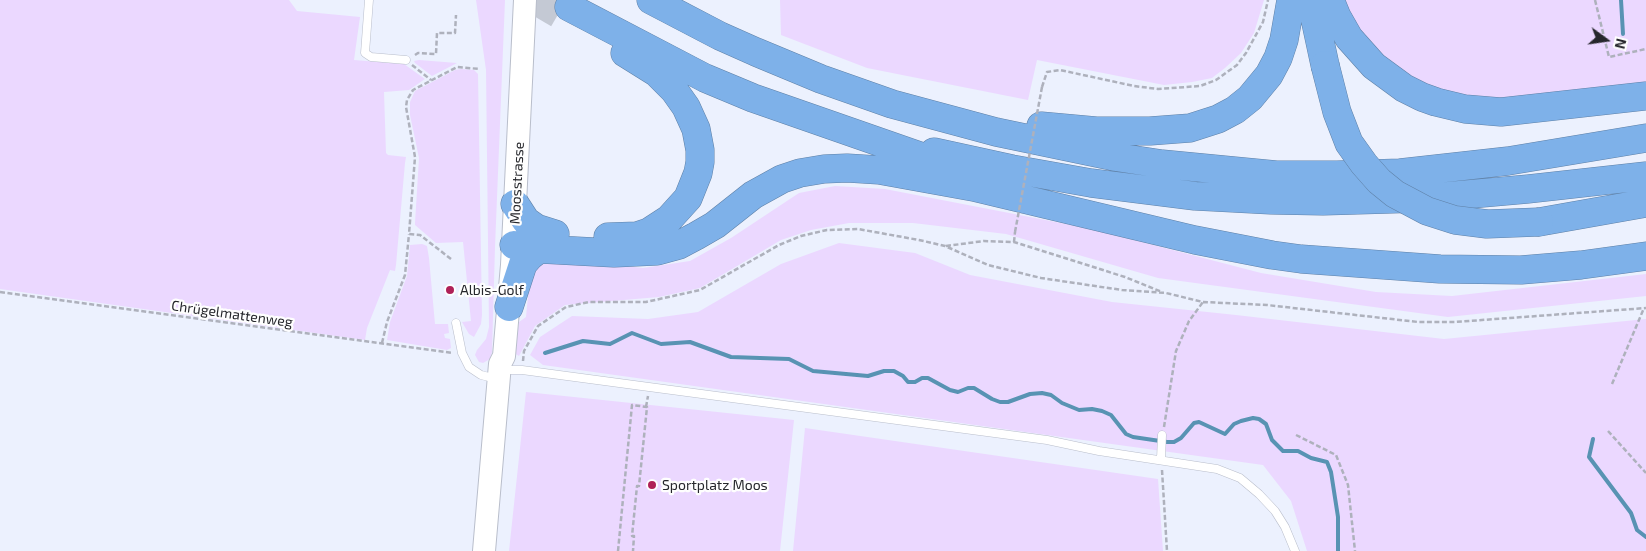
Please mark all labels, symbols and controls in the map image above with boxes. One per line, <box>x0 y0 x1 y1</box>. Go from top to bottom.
north arrow <box>1581 15 1631 65</box>
text: N <box>1612 37 1631 51</box>
street label: Moosstrasse <box>506 141 528 225</box>
place label: Albis-Golf <box>460 282 524 298</box>
marker: Albis-Golf <box>444 284 456 296</box>
street label: Chrügelmattenweg <box>170 297 294 331</box>
place label: Sportplatz Moos <box>662 477 768 493</box>
marker: Sportplatz Moos <box>646 479 658 491</box>

